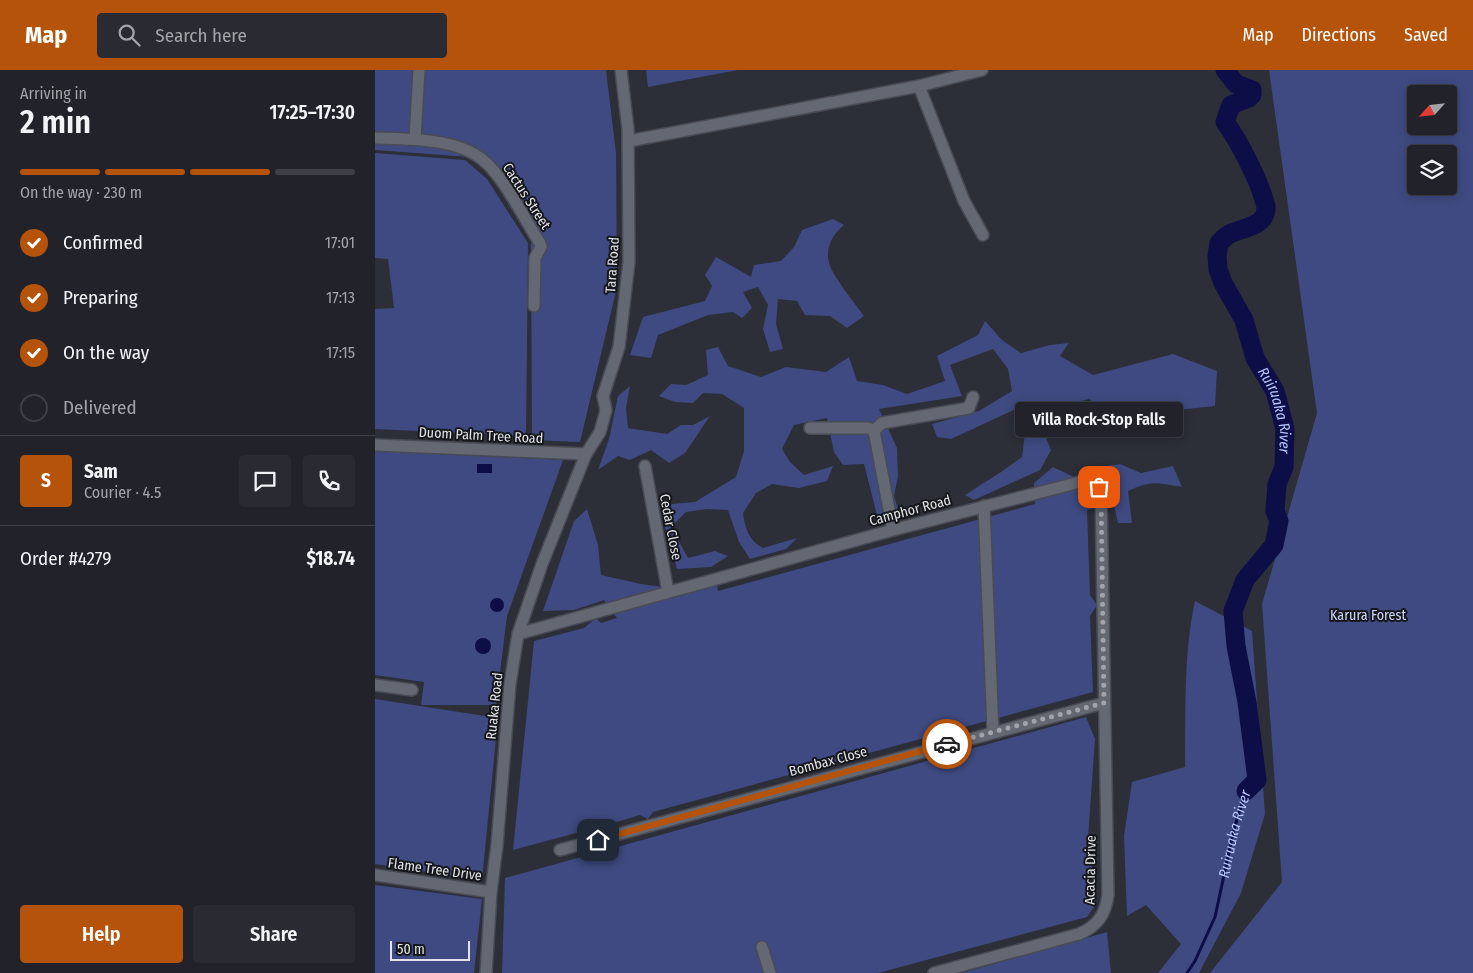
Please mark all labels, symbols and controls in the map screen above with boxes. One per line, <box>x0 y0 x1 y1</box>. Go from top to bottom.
search box <box>97 13 447 58</box>
text: Map <box>25 21 67 49</box>
icon: search <box>115 21 143 49</box>
text: Search here <box>155 24 247 47</box>
text: Map <box>1242 24 1274 46</box>
text: Directions <box>1302 24 1376 46</box>
text: Saved <box>1404 24 1448 46</box>
text: Arriving in <box>20 84 87 103</box>
north arrow <box>1407 85 1457 135</box>
map controls <box>1407 85 1457 195</box>
text: 17:25–17:30 <box>270 101 355 124</box>
text: 2 min <box>20 103 91 141</box>
button: layers <box>1407 145 1457 195</box>
street label: Cactus Street <box>499 160 554 233</box>
text: On the way · 230 m <box>20 183 142 202</box>
icon: check <box>20 229 48 257</box>
text: Confirmed <box>63 231 143 254</box>
text: 17:01 <box>325 233 355 252</box>
street label: Tara Road <box>602 236 623 294</box>
icon: check <box>20 284 48 312</box>
text: Preparing <box>63 286 138 309</box>
text: 17:13 <box>326 288 355 307</box>
icon: check <box>20 339 48 367</box>
text: On the way <box>63 341 149 364</box>
text: 17:15 <box>326 343 355 362</box>
water label: Ruiruaka River <box>1254 364 1294 455</box>
text: Delivered <box>63 396 137 419</box>
callout: Villa Rock-Stop Falls <box>1015 402 1183 437</box>
text: Villa Rock-Stop Falls <box>1033 410 1165 429</box>
street label: Duom Palm Tree Road <box>418 424 544 447</box>
button: chat <box>239 455 291 507</box>
button: phone <box>303 455 355 507</box>
text: Sam <box>84 460 118 483</box>
pin <box>1078 466 1120 508</box>
text: S <box>41 469 51 492</box>
icon: bag <box>1085 473 1113 501</box>
text: Courier · 4.5 <box>84 483 161 502</box>
street label: Camphor Road <box>867 491 953 530</box>
street label: Cedar Close <box>656 493 685 562</box>
text: Order #4279 <box>20 547 112 570</box>
text: $18.74 <box>307 547 355 570</box>
park label: Karura Forest <box>1330 607 1406 624</box>
street label: Ruaka Road <box>483 672 506 740</box>
courier <box>922 719 972 769</box>
icon: car <box>933 730 961 758</box>
street label: Bombax Close <box>787 743 869 780</box>
water label: Ruiruaka River <box>1215 787 1255 880</box>
pin <box>577 819 619 861</box>
icon: home <box>584 826 612 854</box>
street label: Acacia Drive <box>1081 835 1100 905</box>
street label: Flame Tree Drive <box>387 854 483 885</box>
button: Help <box>20 905 183 963</box>
button: Share <box>193 905 355 963</box>
scale bar <box>390 938 470 961</box>
text: 50 m <box>397 941 425 958</box>

